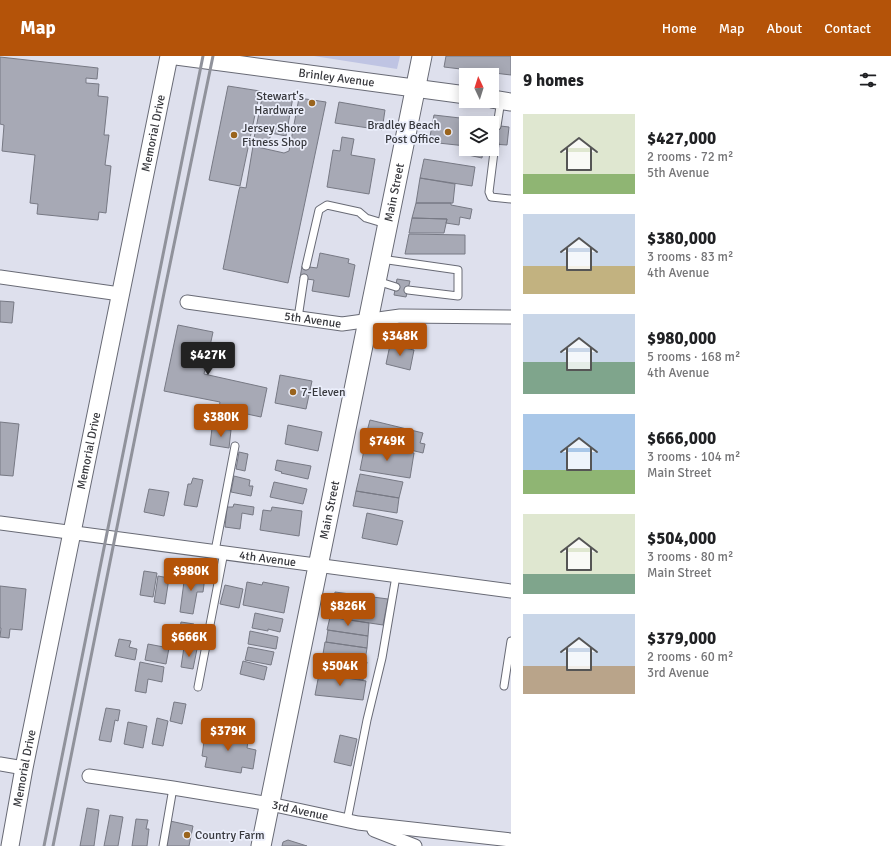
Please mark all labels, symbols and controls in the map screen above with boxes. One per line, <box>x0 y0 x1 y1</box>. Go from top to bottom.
text: Map <box>20 16 56 40</box>
text: Home <box>662 20 697 37</box>
text: Map <box>719 20 744 37</box>
text: About <box>766 20 802 37</box>
text: Contact <box>824 20 871 37</box>
street label: Brinley Avenue <box>298 65 376 90</box>
north arrow <box>459 68 499 108</box>
map controls <box>459 68 499 156</box>
icon: filters <box>857 69 879 91</box>
text: 9 homes <box>523 70 584 91</box>
place label: Stewart's Hardware <box>254 89 304 118</box>
street label: Memorial Drive <box>138 93 168 173</box>
marker: Stewart's Hardware <box>307 98 317 108</box>
button: layers <box>459 116 499 156</box>
place label: Bradley Beach Post Office <box>367 118 440 147</box>
place label: Jersey Shore Fitness Shop <box>242 121 307 150</box>
marker: Bradley Beach Post Office <box>443 127 453 137</box>
text: $427,000 <box>647 128 716 149</box>
marker: Jersey Shore Fitness Shop <box>229 130 239 140</box>
icon: home <box>555 130 603 178</box>
text: 2 rooms · 72 m² <box>647 149 733 165</box>
street label: Main Street <box>381 162 407 223</box>
text: 5th Avenue <box>647 165 709 181</box>
text: $380,000 <box>647 228 716 249</box>
icon: home <box>555 230 603 278</box>
text: 3 rooms · 83 m² <box>647 249 733 265</box>
text: 4th Avenue <box>647 265 709 281</box>
street label: 5th Avenue <box>283 308 342 331</box>
pin: $348K <box>372 323 428 357</box>
text: $348K <box>382 328 418 344</box>
text: $980,000 <box>647 328 716 349</box>
icon: home <box>555 330 603 378</box>
pin: $427K <box>180 342 236 376</box>
text: $427K <box>190 347 226 363</box>
text: 5 rooms · 168 m² <box>647 349 740 365</box>
text: 4th Avenue <box>647 365 709 381</box>
place label: 7-Eleven <box>301 385 346 400</box>
marker: 7-Eleven <box>288 387 298 397</box>
pin: $380K <box>193 404 249 438</box>
text: $380K <box>203 409 239 425</box>
street label: Memorial Drive <box>73 411 104 491</box>
pin: $749K <box>359 428 415 462</box>
text: $666,000 <box>647 428 716 449</box>
icon: home <box>555 430 603 478</box>
text: $749K <box>369 433 405 449</box>
text: 3 rooms · 104 m² <box>647 449 740 465</box>
text: Main Street <box>647 465 711 481</box>
street label: Main Street <box>316 479 343 541</box>
text: $504,000 <box>647 528 716 549</box>
icon: home <box>555 530 603 578</box>
street label: 4th Avenue <box>238 547 297 570</box>
text: 3 rooms · 80 m² <box>647 549 733 565</box>
pin: $980K <box>163 558 219 592</box>
text: $980K <box>173 563 209 579</box>
text: Main Street <box>647 565 711 581</box>
pin: $826K <box>320 593 376 627</box>
text: $826K <box>330 598 366 614</box>
pin: $666K <box>161 624 217 658</box>
text: $379,000 <box>647 628 716 649</box>
text: $666K <box>171 629 207 645</box>
icon: home <box>555 630 603 678</box>
text: 2 rooms · 60 m² <box>647 649 733 665</box>
pin: $504K <box>312 653 368 687</box>
text: $504K <box>322 658 358 674</box>
text: 3rd Avenue <box>647 665 709 681</box>
pin: $379K <box>200 718 256 752</box>
text: $379K <box>210 723 246 739</box>
street label: Memorial Drive <box>10 728 39 808</box>
street label: 3rd Avenue <box>271 797 330 824</box>
place label: Country Farm <box>195 828 265 843</box>
marker: Country Farm <box>182 830 192 840</box>

